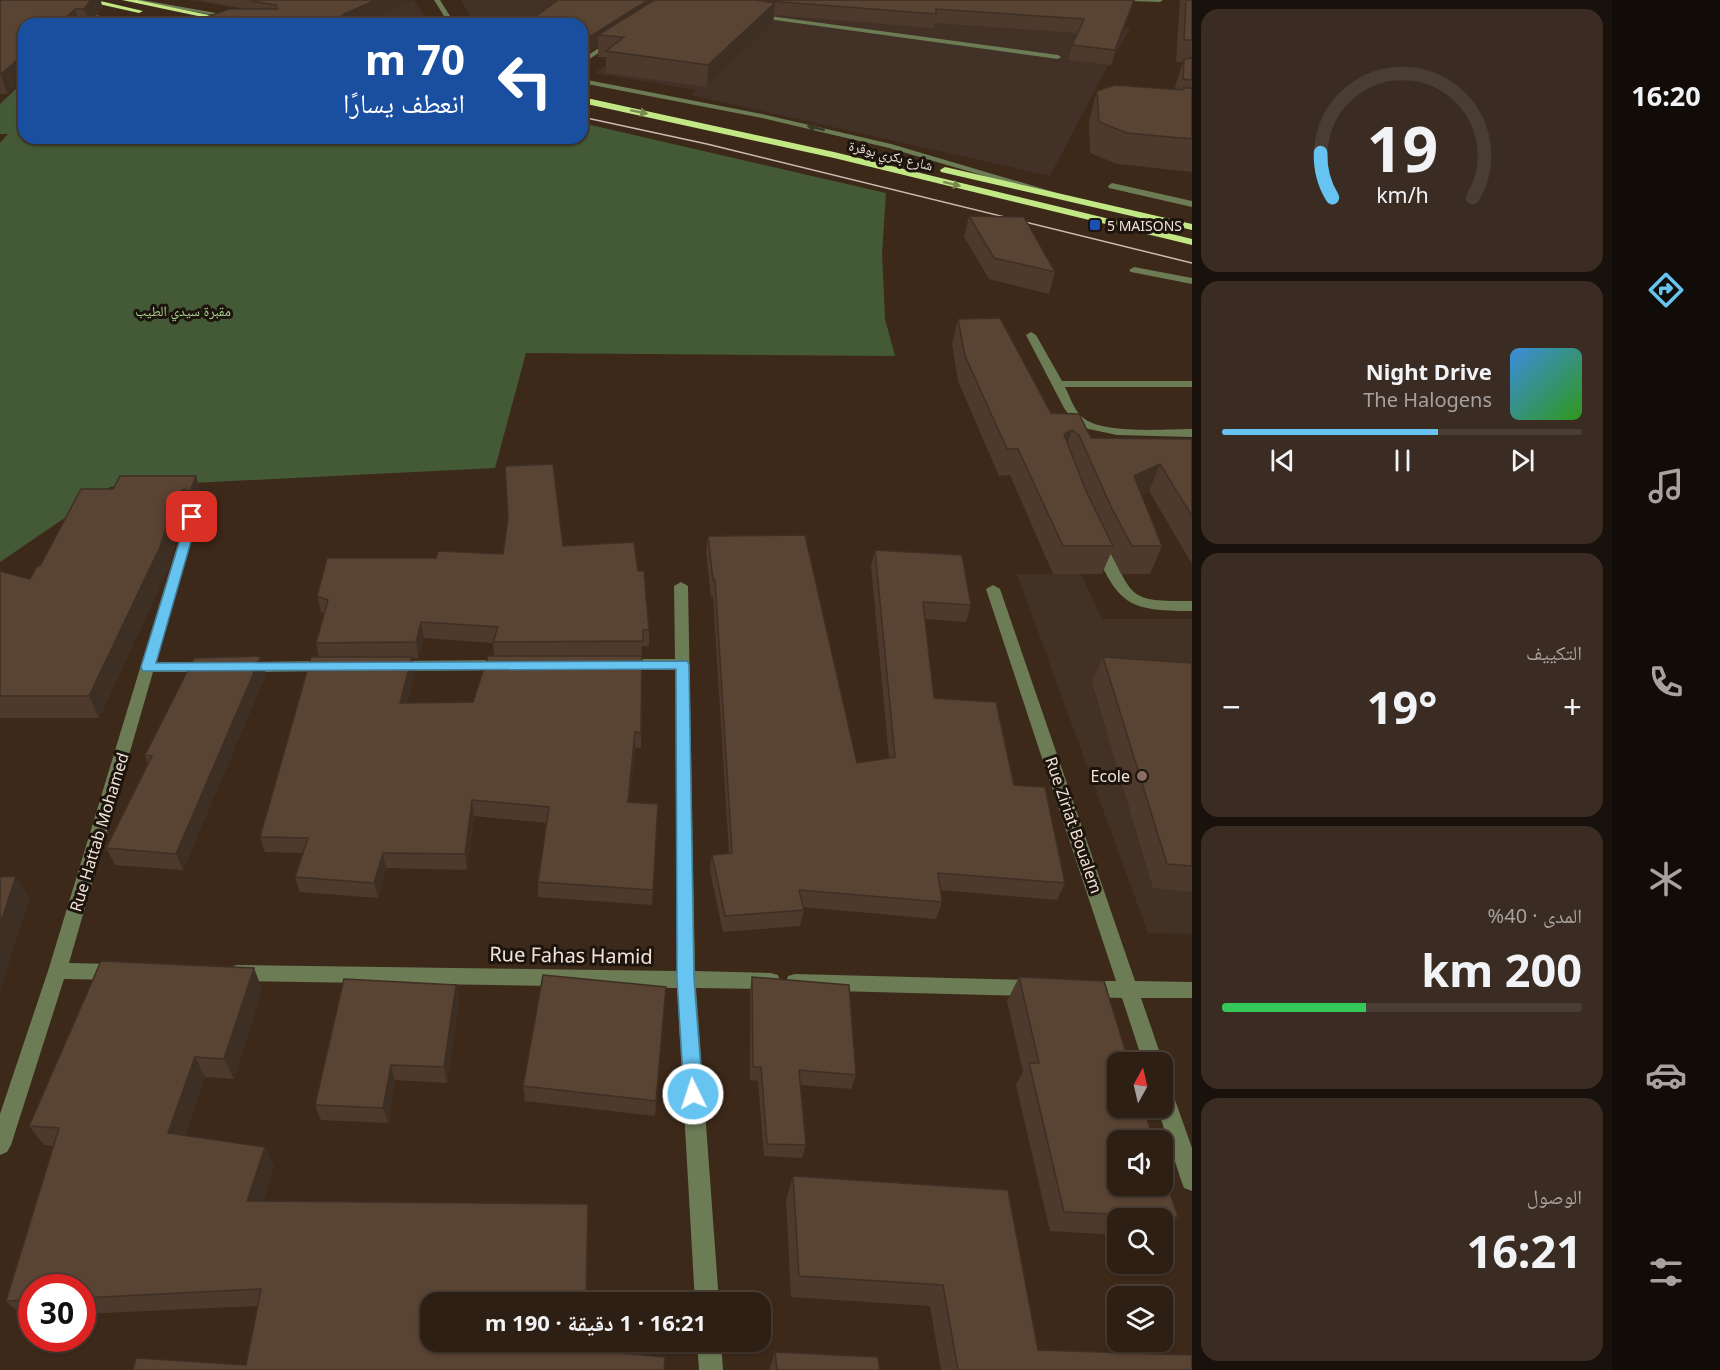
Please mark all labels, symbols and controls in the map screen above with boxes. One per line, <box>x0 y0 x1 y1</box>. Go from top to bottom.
text: 70 m <box>365 30 465 87</box>
icon: left <box>486 42 564 120</box>
text: 16:20 <box>1631 77 1701 114</box>
text: انعطف يسارًا <box>343 84 465 121</box>
text: 19 <box>1366 105 1438 190</box>
one-way arrow <box>630 107 649 117</box>
one-way arrow <box>806 123 825 132</box>
street label: شارع بكري بوقرة <box>846 135 935 177</box>
one-way arrow <box>943 180 961 190</box>
text: km/h <box>1376 180 1428 209</box>
place label: 5 MAISONS <box>1107 216 1182 235</box>
marker: 5 MAISONS <box>1088 218 1102 232</box>
icon: directions <box>1645 269 1687 311</box>
park label: مقبرة سيدي الطيب <box>135 301 231 322</box>
text: Night Drive <box>1366 356 1492 386</box>
text: The Halogens <box>1363 386 1492 413</box>
icon: previous <box>1266 444 1299 477</box>
icon: pause <box>1386 444 1419 477</box>
icon: next <box>1506 444 1539 477</box>
icon: music <box>1645 465 1687 507</box>
pin <box>166 491 217 542</box>
icon: arrive <box>175 500 208 533</box>
text: التكييف <box>1526 639 1582 666</box>
icon: phone <box>1645 661 1687 703</box>
text: 19° <box>1367 676 1437 737</box>
text: − <box>1222 684 1241 729</box>
text: + <box>1563 684 1582 729</box>
street label: Rue Hattab Mohamed <box>64 750 134 914</box>
street label: Rue Ziriat Boualem <box>1040 754 1108 896</box>
place label: Ecole <box>1091 765 1130 787</box>
marker: Ecole <box>1135 769 1149 783</box>
icon: climate <box>1645 858 1687 900</box>
text: المدى · 40% <box>1488 902 1582 929</box>
text: 200 km <box>1421 939 1582 1000</box>
street label: Rue Fahas Hamid <box>489 940 653 970</box>
north arrow <box>1107 1052 1173 1118</box>
map controls <box>1107 1052 1173 1352</box>
icon: car <box>1645 1054 1687 1096</box>
position arrow <box>661 1062 725 1126</box>
button: sound <box>1107 1130 1173 1196</box>
text: الوصول <box>1527 1183 1582 1210</box>
button: search <box>1107 1208 1173 1274</box>
text: 16:21 <box>1466 1220 1582 1281</box>
icon: filters <box>1645 1251 1687 1293</box>
speed limit sign: 30 <box>18 1274 96 1352</box>
button: layers <box>1107 1286 1173 1352</box>
text: 16:21 · 1 دقيقة · 190 m <box>485 1307 706 1337</box>

